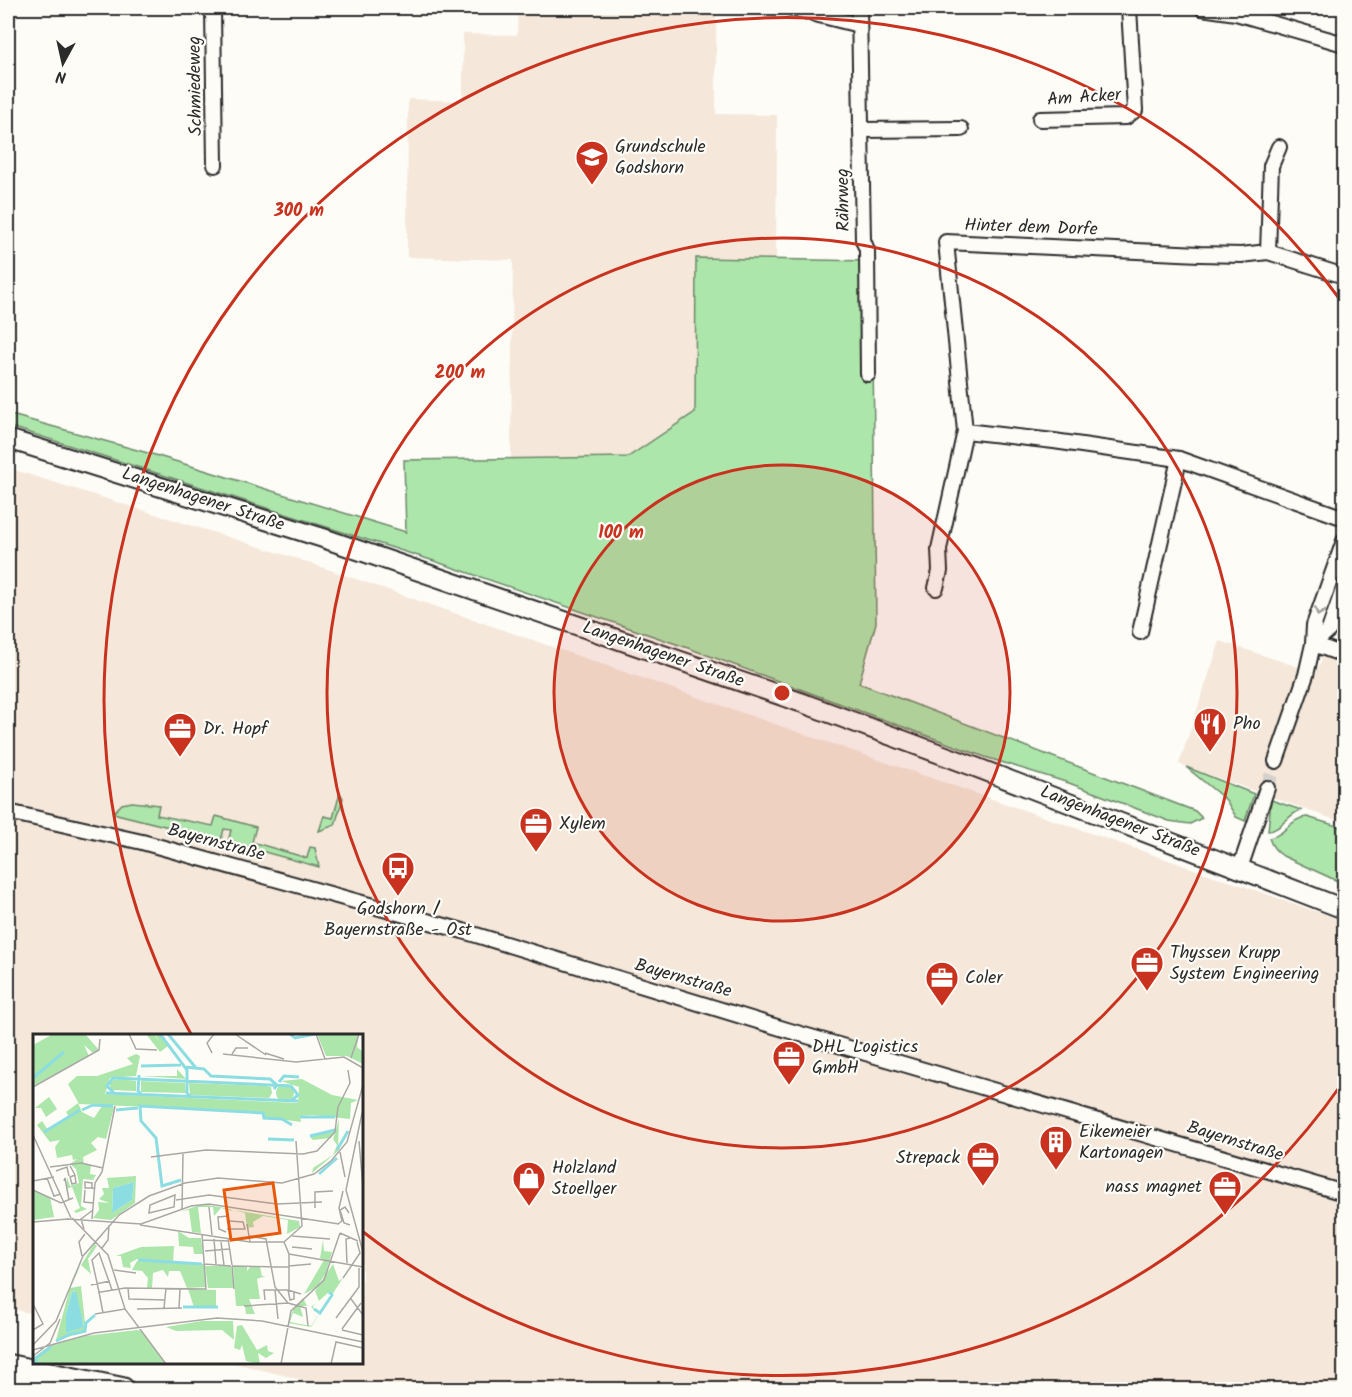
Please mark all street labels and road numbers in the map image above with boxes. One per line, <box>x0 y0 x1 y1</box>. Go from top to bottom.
street label: Schmiedeweg <box>181 36 211 136</box>
street label: Am Acker <box>1046 81 1123 115</box>
street label: Rährweg <box>829 168 859 232</box>
street label: Hinter dem Dorfe <box>964 211 1098 245</box>
street label: Langenhagener Straße <box>118 460 288 540</box>
street label: Langenhagener Straße <box>578 614 748 696</box>
street label: Langenhagener Straße <box>1036 778 1204 866</box>
street label: Bayernstraße <box>164 816 268 870</box>
street label: Bayernstraße <box>631 951 735 1007</box>
street label: Bayernstraße <box>1183 1114 1287 1170</box>

